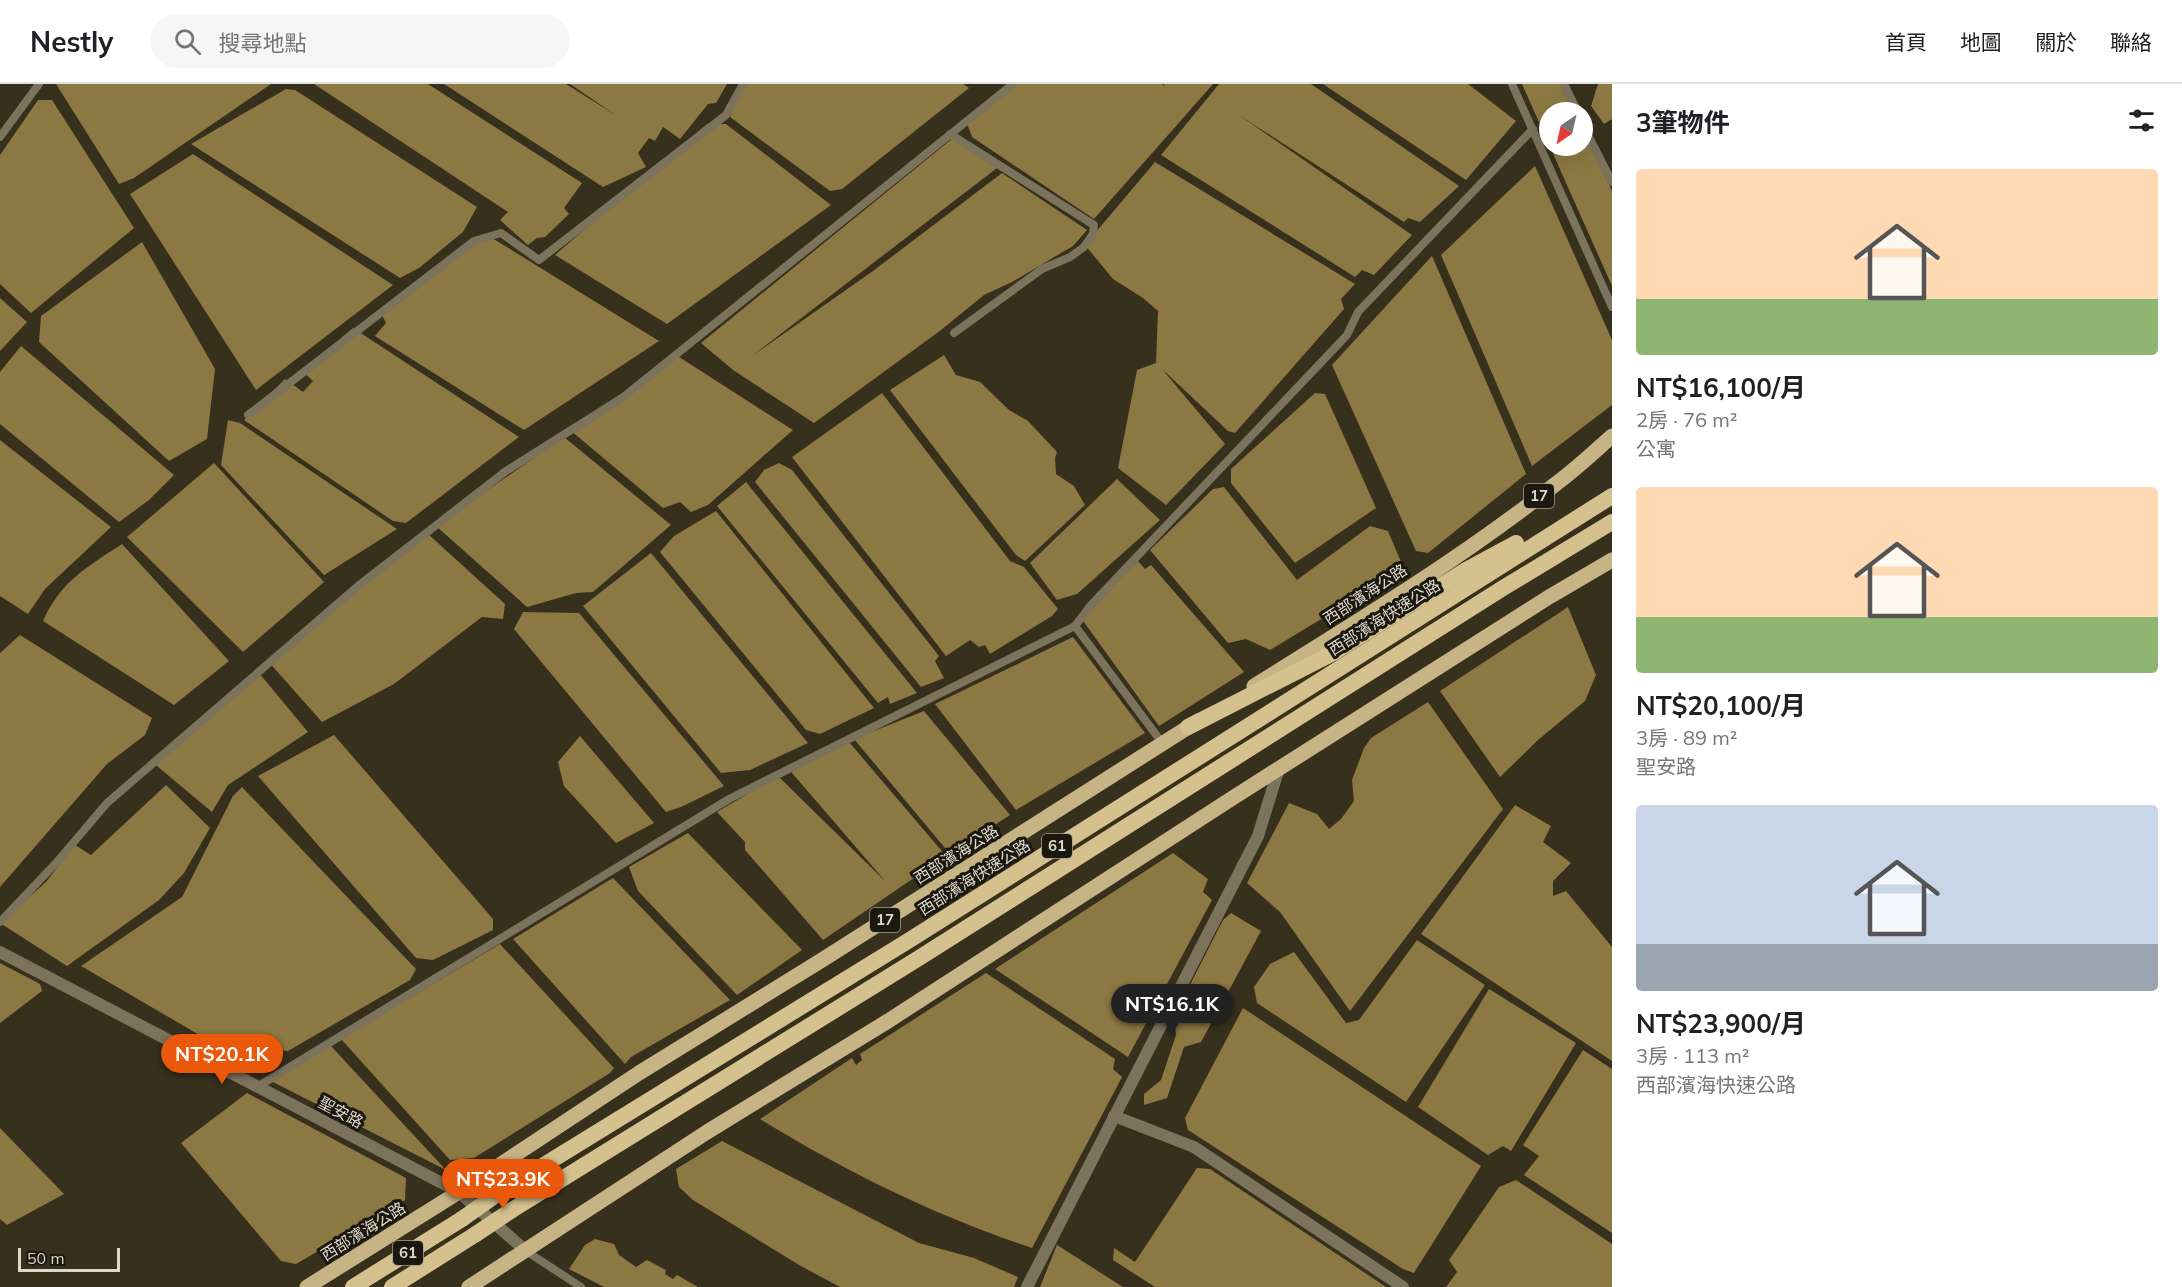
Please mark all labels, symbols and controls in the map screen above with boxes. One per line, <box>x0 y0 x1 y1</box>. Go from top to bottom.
search box <box>150 14 570 68</box>
text: Nestly <box>30 24 114 59</box>
icon: search <box>171 25 204 58</box>
text: 搜尋地點 <box>219 29 307 57</box>
text: 首頁 <box>1885 29 1927 55</box>
text: 地圖 <box>1960 29 2002 55</box>
text: 關於 <box>2035 29 2077 55</box>
text: 聯絡 <box>2110 29 2152 55</box>
north arrow <box>1539 102 1593 156</box>
map controls <box>1539 102 1593 156</box>
icon: filters <box>2125 104 2158 137</box>
text: 3筆物件 <box>1636 106 1730 139</box>
icon: home <box>1843 208 1951 316</box>
text: NT$16,100/月 <box>1636 371 1806 404</box>
text: 2房 · 76 m² <box>1636 407 1737 432</box>
text: 公寓 <box>1636 436 1676 461</box>
road number: 17 <box>1524 484 1554 508</box>
icon: home <box>1843 526 1951 634</box>
street label: 西部濱海公路 <box>1319 559 1411 629</box>
street label: 西部濱海快速公路 <box>1324 575 1444 659</box>
text: NT$20,100/月 <box>1636 689 1806 722</box>
text: 3房 · 89 m² <box>1636 725 1737 750</box>
text: 聖安路 <box>1636 754 1696 779</box>
street label: 西部濱海公路 <box>910 820 1002 888</box>
road number: 61 <box>1042 834 1072 858</box>
street label: 西部濱海快速公路 <box>914 835 1034 919</box>
icon: home <box>1843 844 1951 952</box>
road number: 17 <box>870 908 900 932</box>
pin: NT$16.1K <box>1110 984 1234 1035</box>
text: NT$16.1K <box>1125 991 1219 1016</box>
text: NT$23,900/月 <box>1636 1007 1806 1040</box>
pin: NT$20.1K <box>160 1034 284 1085</box>
text: NT$20.1K <box>175 1041 269 1066</box>
text: 3房 · 113 m² <box>1636 1043 1749 1068</box>
text: 西部濱海快速公路 <box>1636 1072 1796 1097</box>
street label: 聖安路 <box>315 1092 367 1132</box>
pin: NT$23.9K <box>441 1159 565 1210</box>
text: NT$23.9K <box>456 1166 550 1191</box>
street label: 西部濱海公路 <box>317 1197 409 1265</box>
road number: 61 <box>393 1241 423 1265</box>
scale bar <box>18 1245 120 1272</box>
text: 50 m <box>27 1248 64 1268</box>

